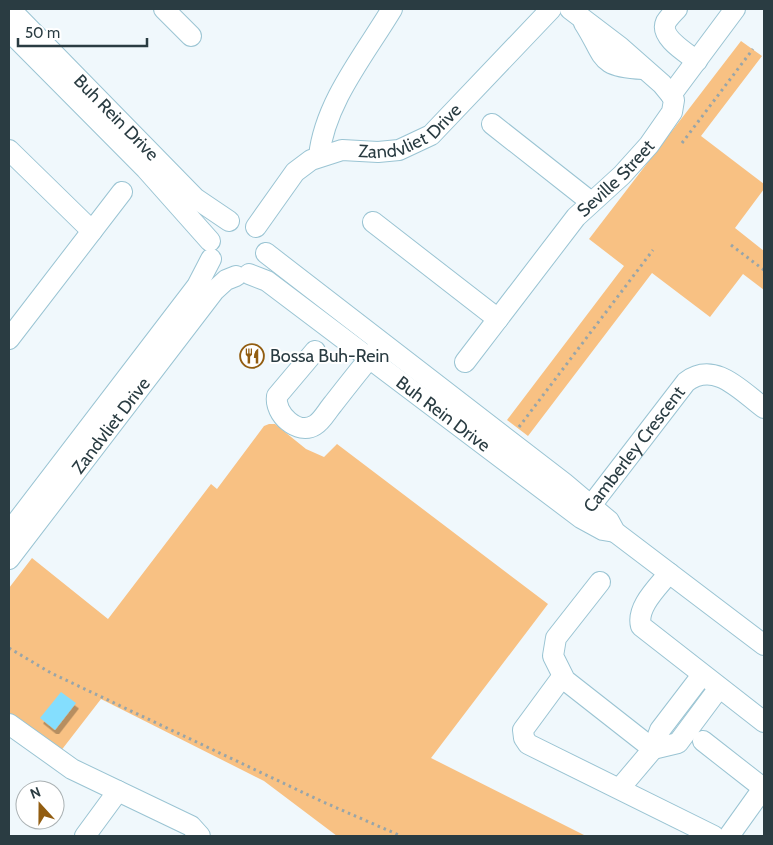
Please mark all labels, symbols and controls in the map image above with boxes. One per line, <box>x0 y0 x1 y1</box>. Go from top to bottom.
scale bar <box>18 15 146 47</box>
text: 50 m <box>25 24 60 42</box>
street label: Buh Rein Drive <box>69 70 163 165</box>
street label: Zandvliet Drive <box>358 99 466 163</box>
street label: Seville Street <box>572 135 659 222</box>
restaurant icon: Bossa Buh-Rein <box>239 343 265 369</box>
place label: Bossa Buh-Rein <box>270 345 389 367</box>
street label: Buh Rein Drive <box>392 371 494 456</box>
street label: Zandvliet Drive <box>67 373 155 478</box>
street label: Camberley Crescent <box>579 382 690 517</box>
north arrow <box>15 780 65 830</box>
text: N <box>27 783 43 803</box>

